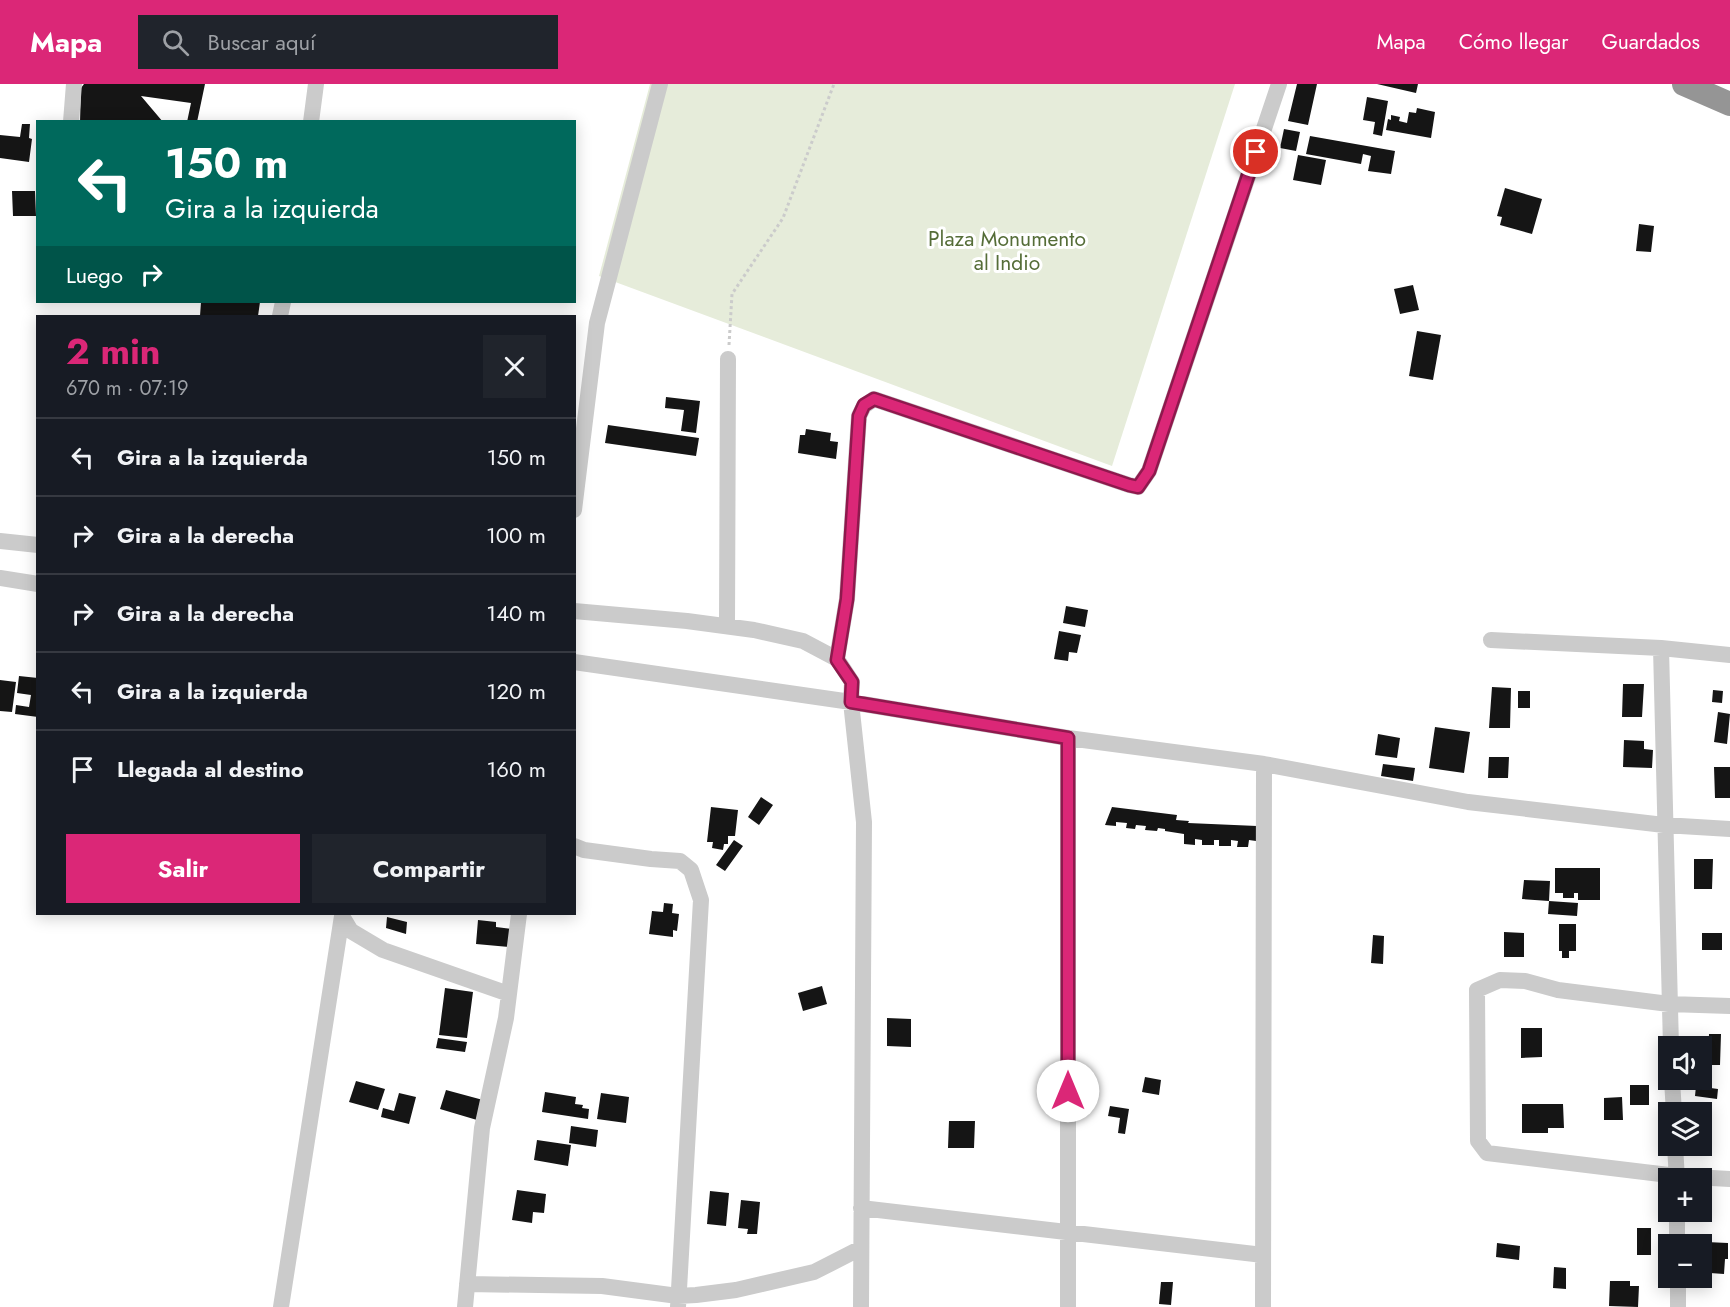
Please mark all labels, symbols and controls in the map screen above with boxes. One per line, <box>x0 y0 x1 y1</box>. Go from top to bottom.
search box <box>138 15 558 69</box>
text: Mapa <box>30 22 102 63</box>
icon: search <box>159 26 192 59</box>
text: Buscar aquí <box>207 26 316 58</box>
text: Mapa <box>1376 27 1426 57</box>
text: Cómo llegar <box>1459 27 1568 57</box>
text: Guardados <box>1601 27 1700 57</box>
pin <box>1230 126 1281 177</box>
text: 150 m <box>165 133 288 194</box>
icon: arrive <box>1239 135 1272 168</box>
icon: left <box>66 144 144 222</box>
text: Gira a la izquierda <box>165 189 379 228</box>
park label: Plaza Monumento al Indio <box>928 224 1086 278</box>
icon: right <box>135 258 168 291</box>
text: Luego <box>66 259 123 291</box>
text: 2 min <box>66 325 161 377</box>
button: close <box>483 335 546 398</box>
text: 670 m · 07:19 <box>66 374 189 403</box>
icon: left <box>66 441 99 474</box>
text: Gira a la izquierda <box>117 441 308 473</box>
text: 150 m <box>487 441 546 473</box>
icon: right <box>66 519 99 552</box>
text: Gira a la derecha <box>117 519 294 551</box>
text: 100 m <box>486 519 546 551</box>
icon: right <box>66 597 99 630</box>
text: Gira a la derecha <box>117 597 294 629</box>
text: 140 m <box>486 597 546 629</box>
icon: left <box>66 675 99 708</box>
text: Gira a la izquierda <box>117 675 308 707</box>
text: 120 m <box>487 675 546 707</box>
icon: arrive <box>66 753 99 786</box>
text: Llegada al destino <box>117 753 304 785</box>
text: 160 m <box>486 753 546 785</box>
button: Salir <box>66 834 300 903</box>
button: Compartir <box>312 834 546 903</box>
map controls <box>1658 1036 1712 1288</box>
button: sound <box>1658 1036 1712 1090</box>
position arrow <box>1036 1059 1100 1123</box>
button: layers <box>1658 1102 1712 1156</box>
button: + <box>1658 1168 1712 1222</box>
button: − <box>1658 1234 1712 1288</box>

